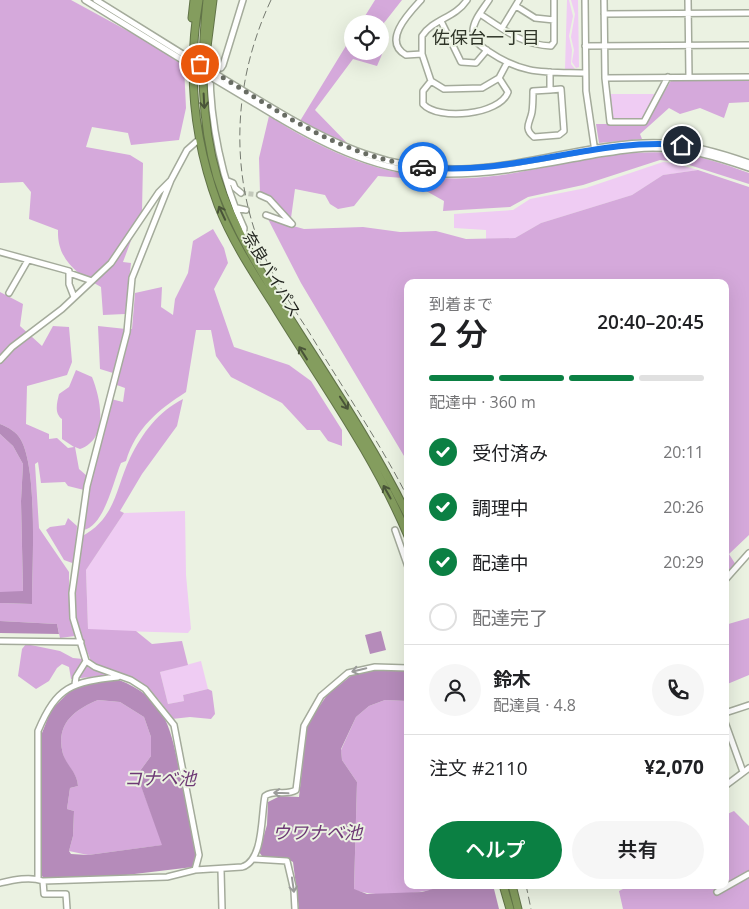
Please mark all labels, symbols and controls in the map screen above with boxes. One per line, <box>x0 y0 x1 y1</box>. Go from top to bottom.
map controls <box>344 15 389 60</box>
button: locate <box>344 15 389 60</box>
district label: 佐保台一丁目 <box>432 25 540 49</box>
pin <box>179 43 221 85</box>
icon: bag <box>186 50 214 78</box>
one-way arrow <box>199 93 208 109</box>
pin <box>661 124 703 166</box>
icon: home <box>668 131 696 159</box>
courier <box>398 142 448 192</box>
icon: car <box>409 153 437 181</box>
one-way arrow <box>216 206 226 221</box>
street label: 奈良バイパス <box>238 227 306 321</box>
text: 到着まで <box>429 293 493 315</box>
text: 20:40–20:45 <box>597 309 704 335</box>
text: 2 分 <box>429 312 488 355</box>
one-way arrow <box>298 347 308 361</box>
text: 配達中 · 360 m <box>429 391 536 413</box>
one-way arrow <box>339 396 349 410</box>
icon: check <box>429 438 457 466</box>
text: 受付済み <box>472 440 548 466</box>
text: 20:11 <box>663 441 704 463</box>
one-way arrow <box>382 485 392 500</box>
icon: check <box>429 493 457 521</box>
text: 調理中 <box>472 495 529 521</box>
text: 20:26 <box>663 496 704 518</box>
icon: check <box>429 548 457 576</box>
text: 配達中 <box>472 550 529 576</box>
text: 20:29 <box>663 551 704 573</box>
text: 配達完了 <box>472 605 548 631</box>
button: person <box>429 664 481 716</box>
button: phone <box>652 664 704 716</box>
one-way arrow <box>352 666 368 675</box>
text: 鈴木 <box>493 666 531 692</box>
text: 配達員 · 4.8 <box>493 694 576 716</box>
text: ¥2,070 <box>644 754 704 780</box>
text: 注文 #2110 <box>429 755 528 781</box>
water label: コナベ池 <box>124 766 198 790</box>
one-way arrow <box>274 788 290 797</box>
water label: ウワナベ池 <box>272 820 364 844</box>
button: ヘルプ <box>429 821 562 879</box>
button: 共有 <box>572 821 704 879</box>
one-way arrow <box>288 877 298 893</box>

